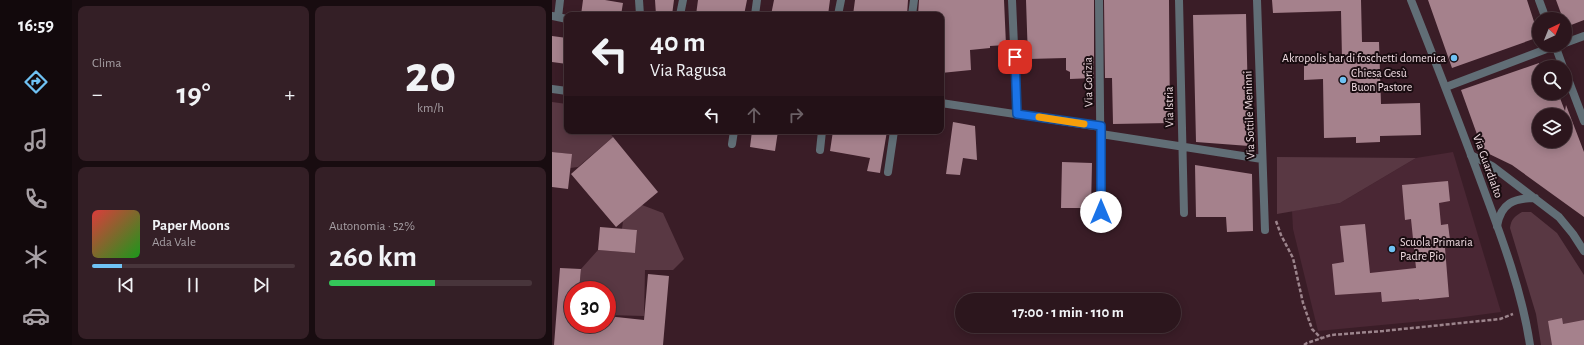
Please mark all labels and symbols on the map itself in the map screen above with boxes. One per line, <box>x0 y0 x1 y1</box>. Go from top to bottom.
north arrow <box>1532 12 1572 52</box>
pin <box>998 40 1032 74</box>
place label: Akropolis bar di foschetti domenica <box>1282 52 1446 64</box>
marker: Akropolis bar di foschetti domenica <box>1449 53 1459 63</box>
street label: Via Gorizia <box>1082 56 1094 107</box>
place label: Chiesa Gesù Buon Pastore <box>1351 67 1412 93</box>
street label: Via Sottile Meninni <box>1241 71 1257 159</box>
marker: Chiesa Gesù Buon Pastore <box>1338 75 1348 85</box>
street label: Via Istria <box>1163 86 1175 127</box>
street label: Via Guardialto <box>1471 133 1505 200</box>
position arrow <box>1080 191 1122 233</box>
place label: Scuola Primaria Padre Pio <box>1400 236 1473 262</box>
marker: Scuola Primaria Padre Pio <box>1387 244 1397 254</box>
speed limit sign: 30 <box>564 281 616 333</box>

